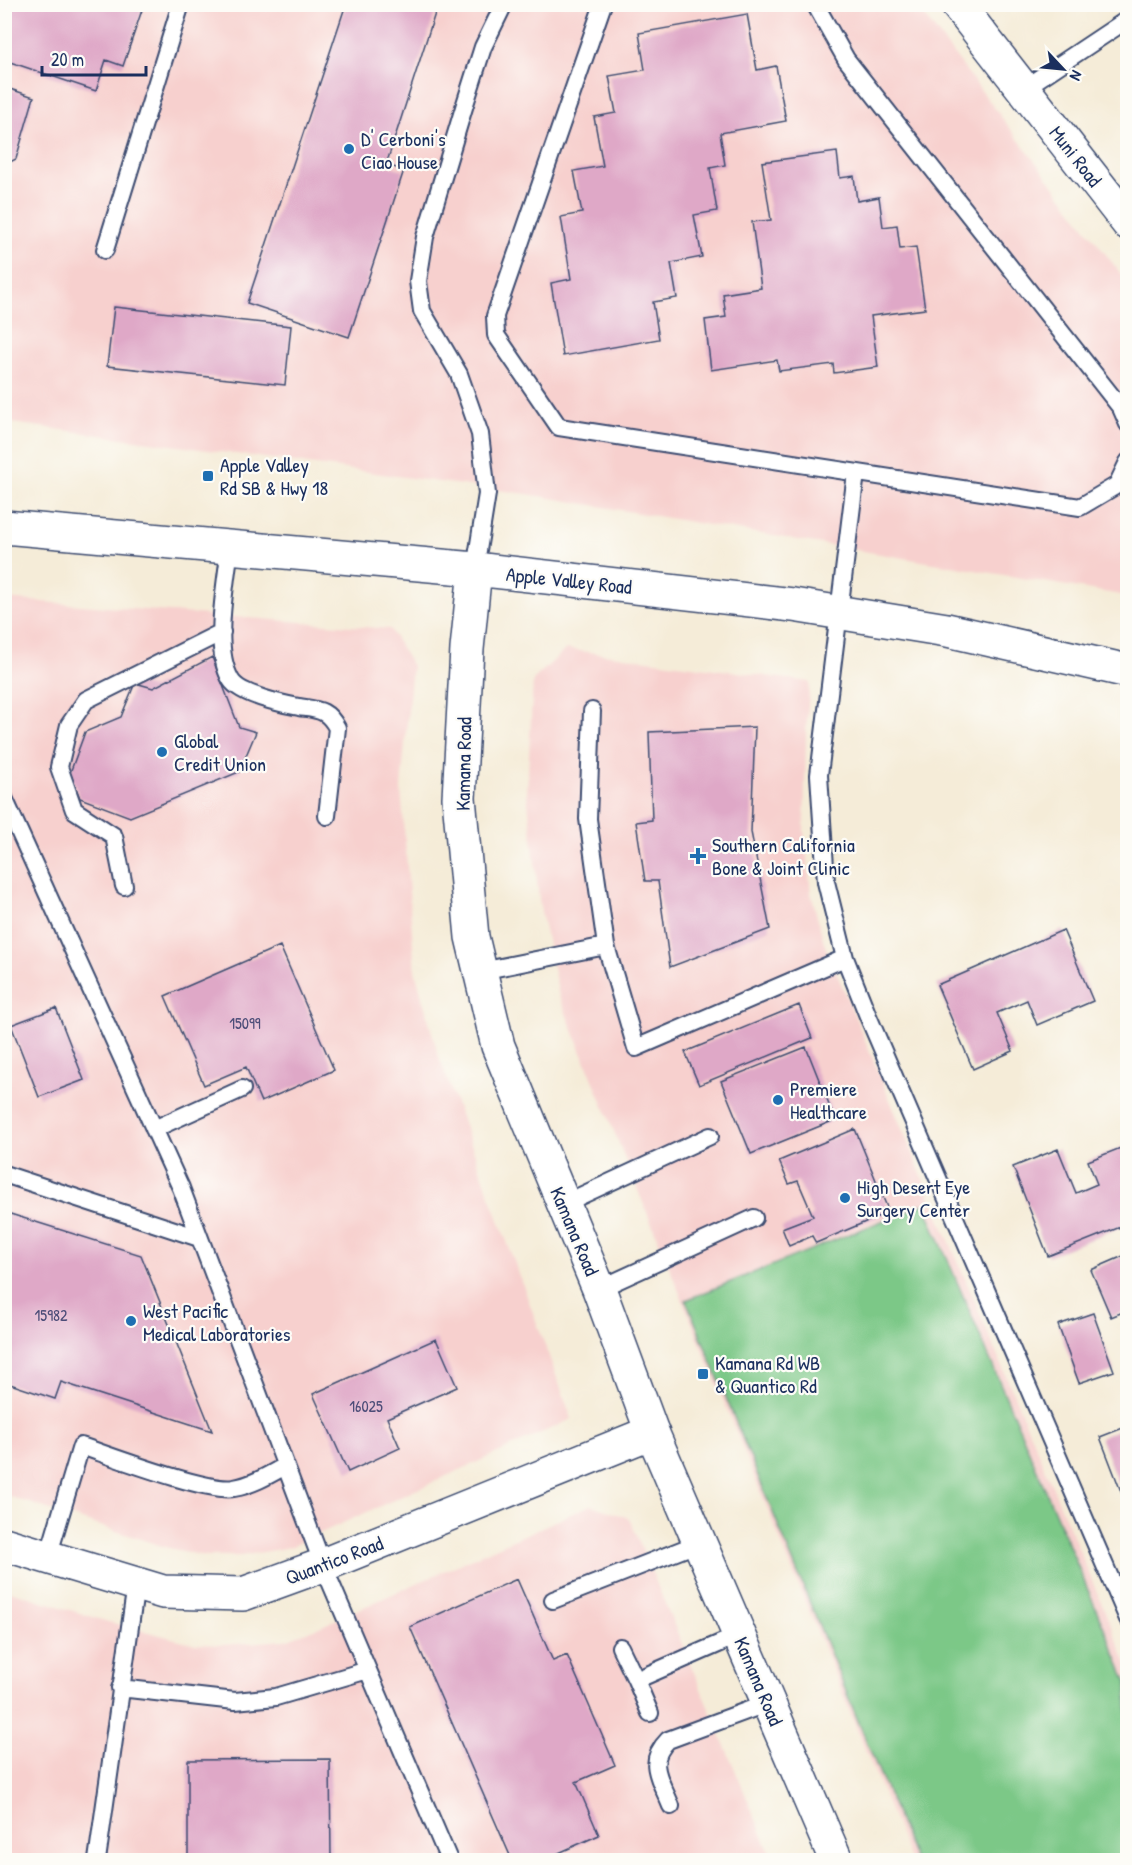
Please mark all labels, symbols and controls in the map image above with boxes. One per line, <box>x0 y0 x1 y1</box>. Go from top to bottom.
scale bar <box>42 39 146 77</box>
north arrow <box>1033 39 1093 99</box>
text: 20 m <box>51 47 84 72</box>
text: N <box>1065 67 1088 85</box>
street label: Muni Road <box>1044 120 1109 192</box>
place label: D' Cerboni's Ciao House <box>361 125 446 175</box>
marker: D' Cerboni's Ciao House <box>342 142 356 156</box>
place label: Apple Valley Rd SB & Hwy 18 <box>220 451 328 501</box>
marker: Apple Valley Rd SB & Hwy 18 <box>201 469 215 483</box>
street label: Apple Valley Road <box>505 560 633 600</box>
street label: Kamana Road <box>449 717 477 811</box>
place label: Global Credit Union <box>174 727 266 777</box>
marker: Global Credit Union <box>155 745 169 759</box>
place label: Southern California Bone & Joint Clinic <box>712 831 855 881</box>
marker: Southern California Bone & Joint Clinic <box>689 847 707 865</box>
house number: 15099 <box>229 1012 261 1034</box>
place label: Premiere Healthcare <box>790 1075 867 1125</box>
marker: Premiere Healthcare <box>771 1093 785 1107</box>
place label: High Desert Eye Surgery Center <box>857 1173 970 1223</box>
street label: Kamana Road <box>544 1182 606 1280</box>
marker: High Desert Eye Surgery Center <box>838 1191 852 1205</box>
place label: West Pacific Medical Laboratories <box>143 1297 291 1347</box>
house number: 15982 <box>35 1304 68 1326</box>
marker: West Pacific Medical Laboratories <box>124 1314 138 1328</box>
place label: Kamana Rd WB & Quantico Rd <box>715 1349 820 1399</box>
marker: Kamana Rd WB & Quantico Rd <box>696 1367 710 1381</box>
house number: 16025 <box>349 1395 383 1417</box>
street label: Quantico Road <box>281 1529 387 1591</box>
street label: Kamana Road <box>728 1632 790 1730</box>

